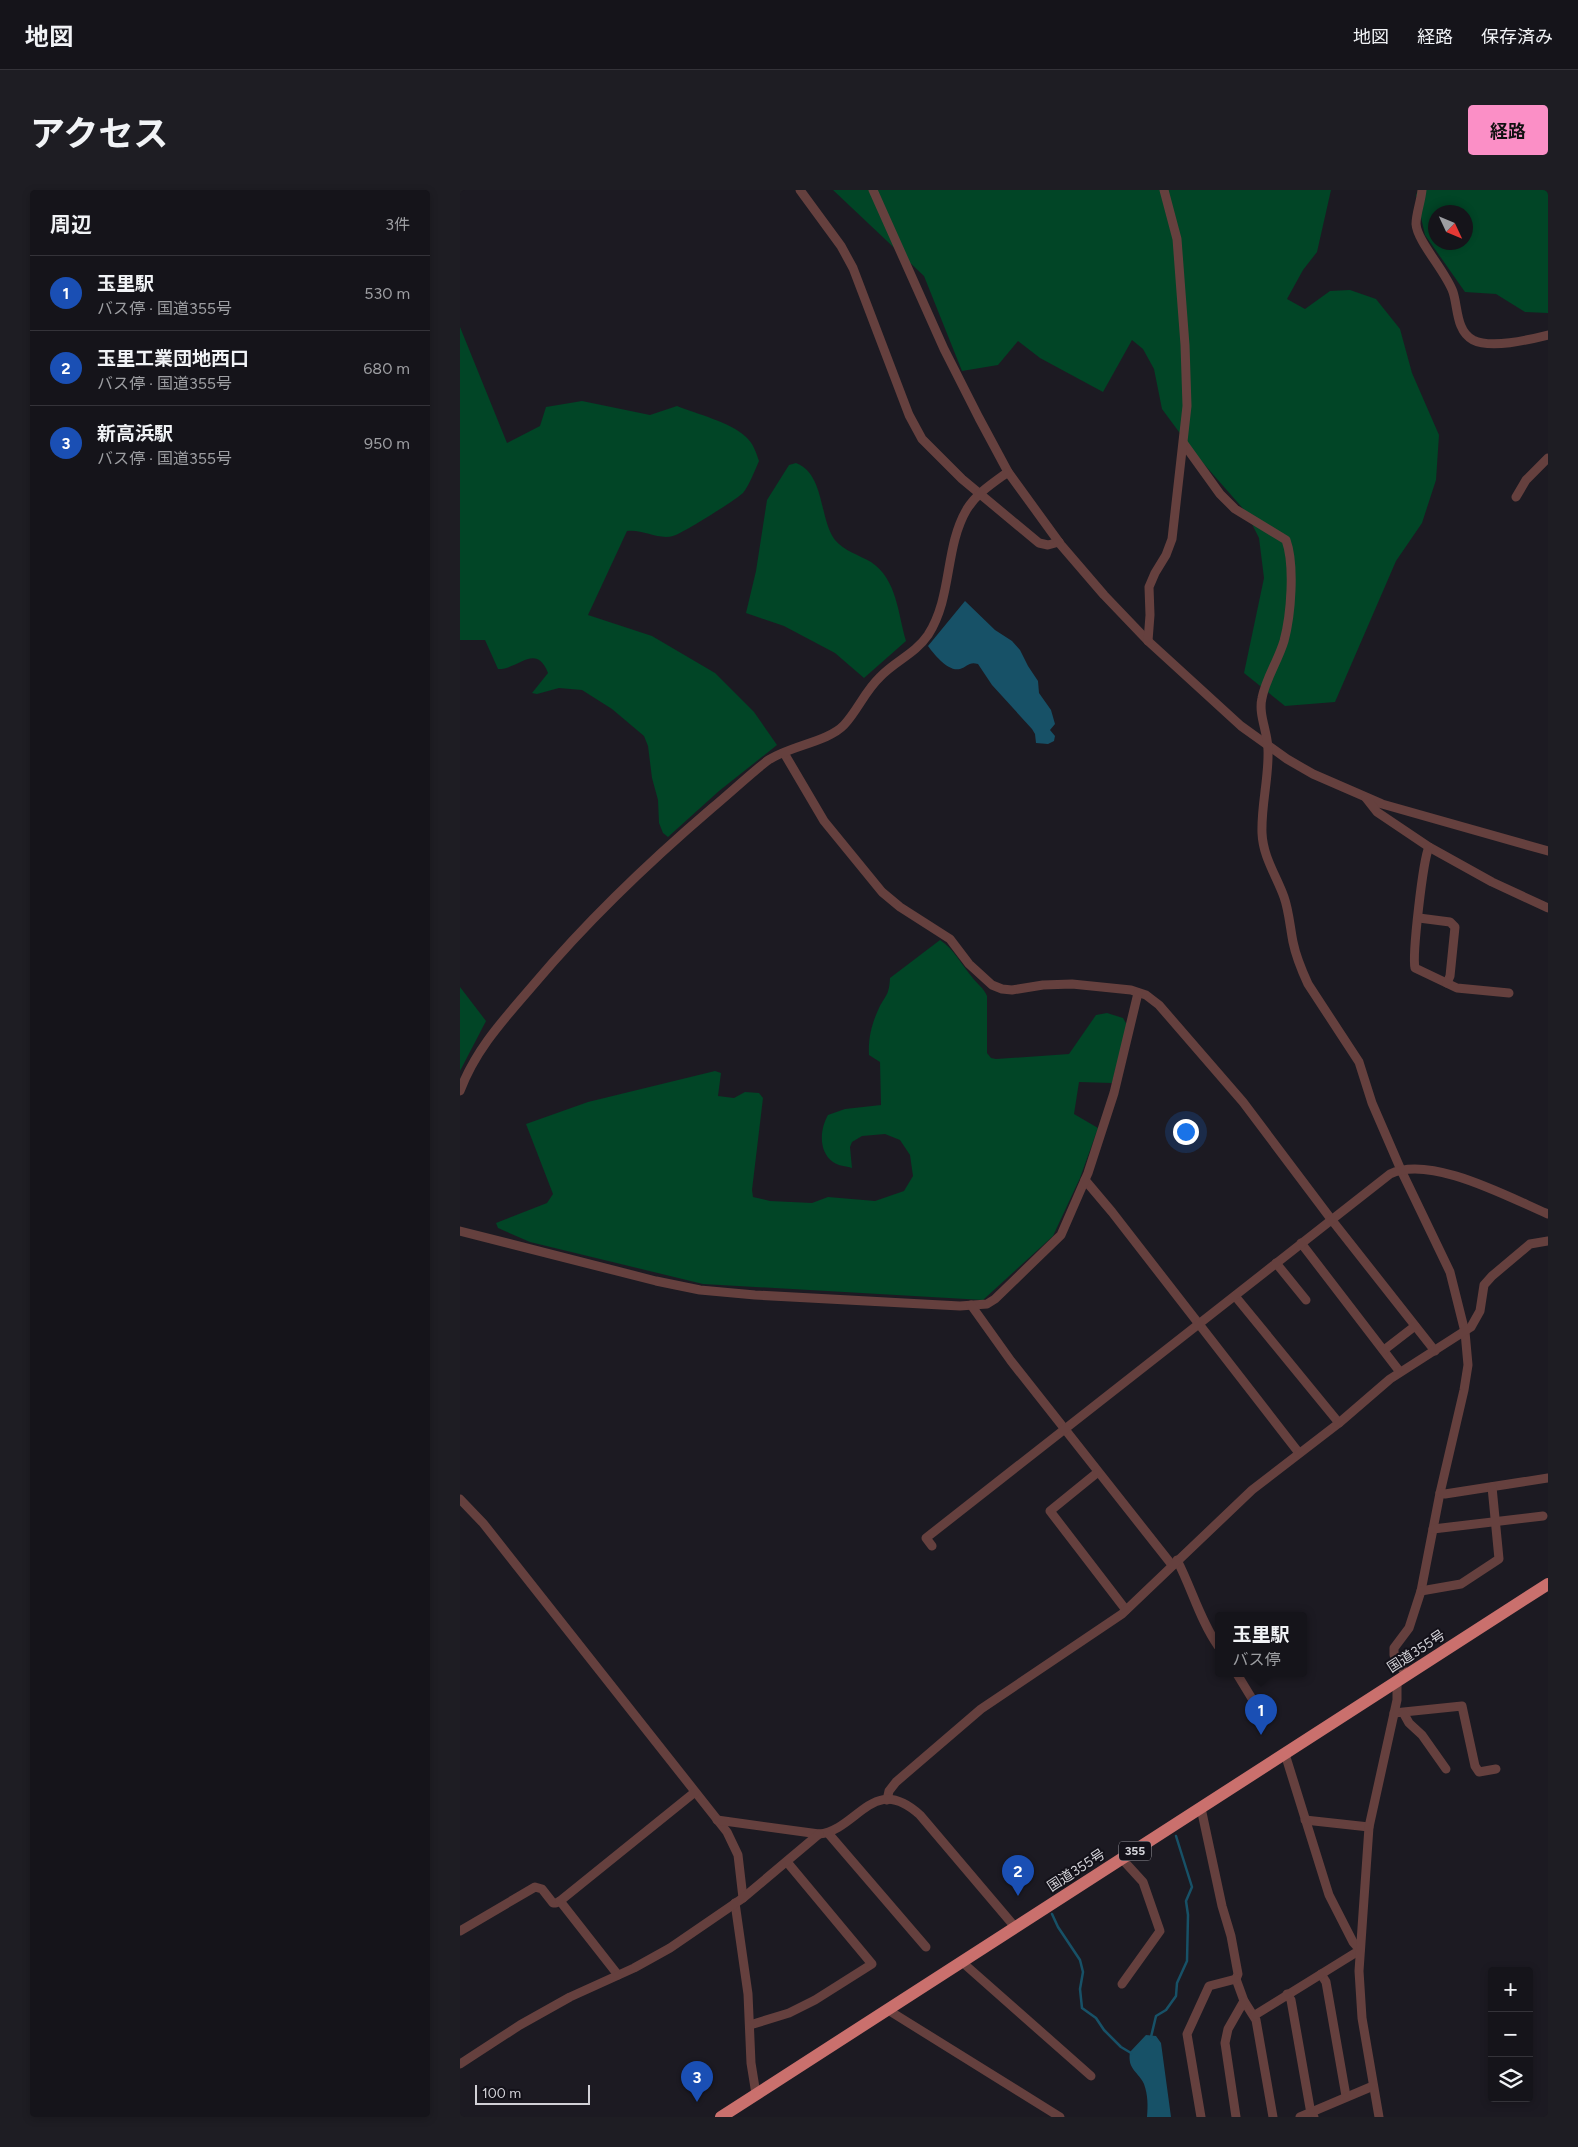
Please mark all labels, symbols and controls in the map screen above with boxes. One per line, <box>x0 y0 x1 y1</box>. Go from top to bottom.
text: 地図 <box>25 22 73 51</box>
text: 地図 <box>1353 26 1389 48</box>
text: 経路 <box>1417 26 1453 48</box>
text: 保存済み <box>1481 26 1553 48</box>
button: 経路 <box>1468 105 1548 155</box>
text: アクセス <box>30 113 168 155</box>
north arrow <box>1428 205 1473 250</box>
text: 周辺 <box>50 212 92 237</box>
text: 3件 <box>385 215 410 234</box>
text: 玉里駅 <box>97 272 154 295</box>
text: 1 <box>63 284 69 303</box>
text: 530 m <box>364 284 410 303</box>
text: バス停 · 国道355号 <box>97 299 232 318</box>
text: 玉里工業団地西口 <box>97 347 249 370</box>
text: 2 <box>61 359 71 378</box>
text: 680 m <box>363 359 410 378</box>
text: バス停 · 国道355号 <box>97 374 232 393</box>
text: 新高浜駅 <box>97 422 173 445</box>
text: 3 <box>62 434 70 453</box>
text: 950 m <box>364 434 410 453</box>
text: バス停 · 国道355号 <box>97 449 232 468</box>
your location <box>1173 1119 1199 1145</box>
popup <box>1215 1612 1307 1677</box>
text: 玉里駅 <box>1232 1623 1290 1646</box>
street label: 国道355号 <box>1384 1626 1448 1676</box>
text: バス停 <box>1232 1650 1281 1669</box>
pin: 1 <box>1245 1694 1277 1735</box>
road number: 355 <box>1119 1842 1151 1860</box>
street label: 国道355号 <box>1044 1845 1108 1895</box>
pin: 2 <box>1002 1855 1034 1896</box>
map controls <box>1488 1967 1533 2102</box>
button: + <box>1488 1967 1533 2012</box>
button: − <box>1488 2012 1533 2057</box>
button: layers <box>1488 2057 1533 2102</box>
pin: 3 <box>681 2061 713 2102</box>
scale bar <box>475 2082 590 2105</box>
text: 100 m <box>482 2085 521 2102</box>

